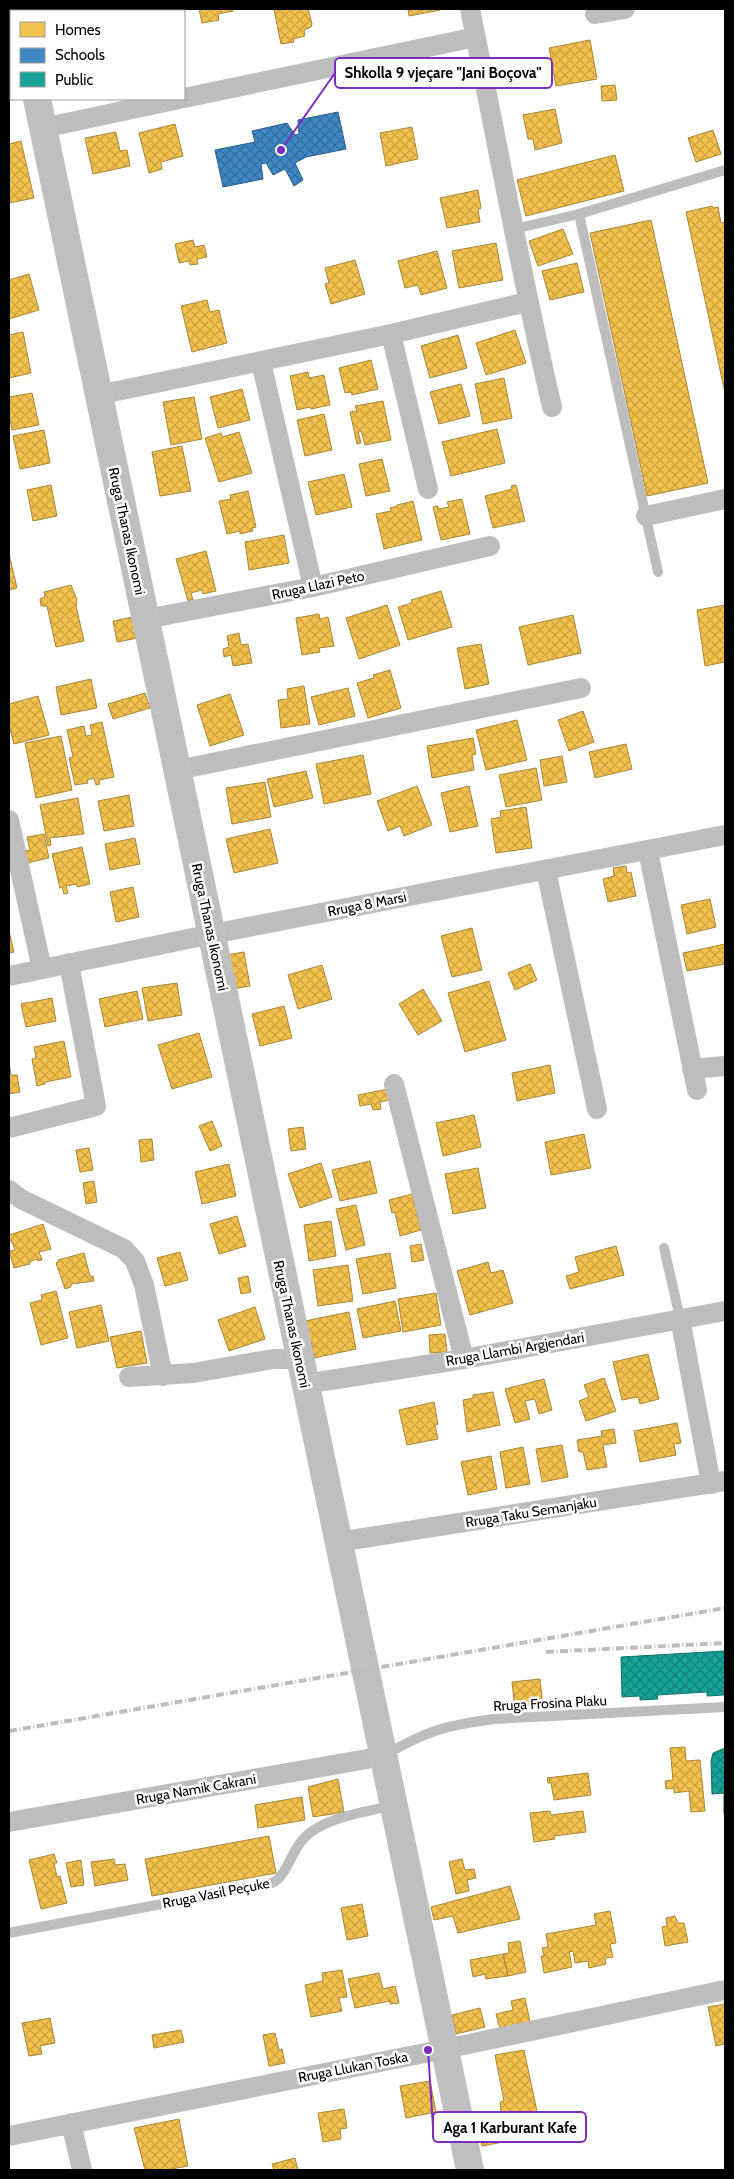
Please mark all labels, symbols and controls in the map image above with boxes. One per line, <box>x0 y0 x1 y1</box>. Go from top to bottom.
legend <box>10 10 185 100</box>
text: Homes <box>55 21 101 39</box>
text: Schools <box>55 46 105 64</box>
callout: Shkolla 9 vjeçare "Jani Boçova" <box>335 58 552 88</box>
text: Shkolla 9 vjeçare "Jani Boçova" <box>345 64 541 82</box>
text: Public <box>55 71 93 89</box>
street label: Rruga Thanas Ikonomi <box>105 466 149 596</box>
street label: Rruga Llazi Peto <box>270 566 366 604</box>
street label: Rruga Thanas Ikonomi <box>188 862 232 992</box>
street label: Rruga 8 Marsi <box>326 888 408 920</box>
street label: Rruga Thanas Ikonomi <box>270 1259 314 1389</box>
street label: Rruga Llambi Argjendari <box>444 1328 586 1370</box>
street label: Rruga Taku Semanjaku <box>464 1493 598 1531</box>
street label: Rruga Frosina Plaku <box>493 1691 607 1715</box>
street label: Rruga Namik Cakrani <box>135 1770 257 1808</box>
street label: Rruga Vasil Peçuke <box>161 1874 271 1912</box>
street label: Rruga Llukan Toska <box>297 2047 410 2086</box>
callout: Aga 1 Karburant Kafe <box>433 2112 586 2142</box>
text: Aga 1 Karburant Kafe <box>443 2119 577 2137</box>

